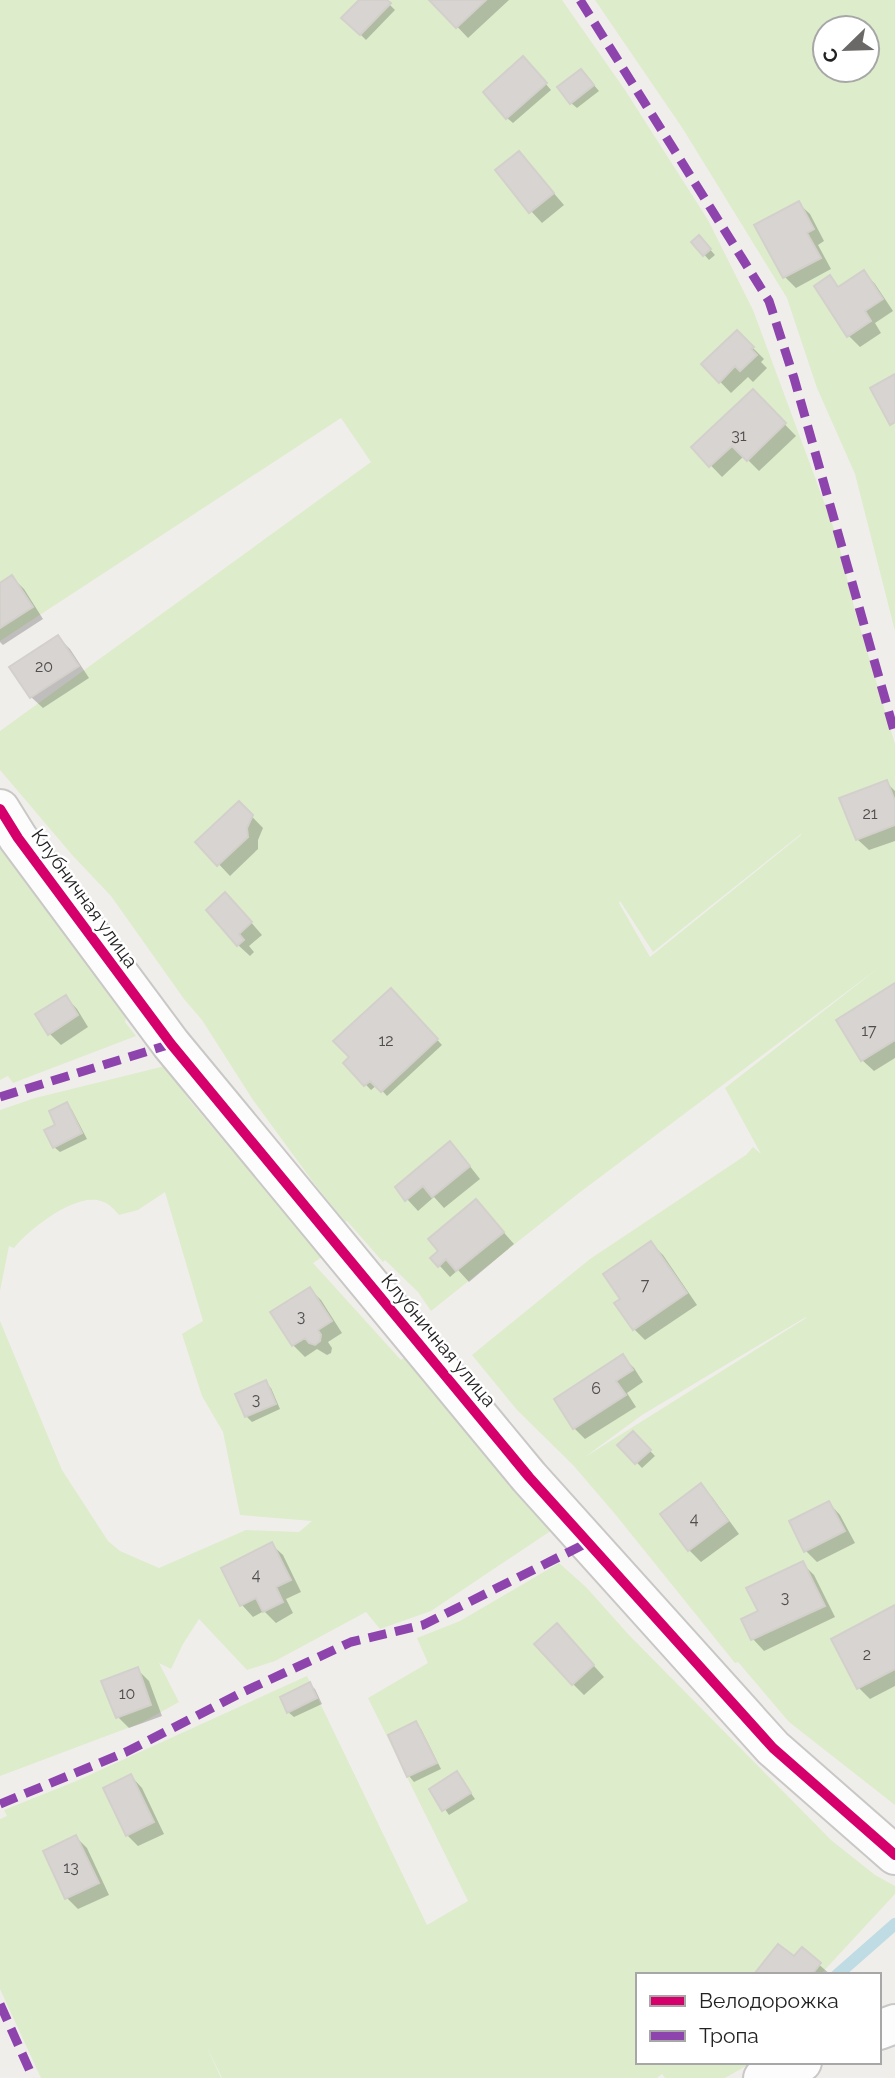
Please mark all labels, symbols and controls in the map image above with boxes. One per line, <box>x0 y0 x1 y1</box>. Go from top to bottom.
north arrow <box>811 14 881 84</box>
text: С <box>818 45 843 66</box>
house number: 31 <box>731 426 747 445</box>
house number: 20 <box>35 657 53 676</box>
house number: 21 <box>862 804 878 823</box>
street label: Клубничная улица <box>27 824 143 972</box>
house number: 17 <box>861 1021 877 1040</box>
house number: 12 <box>378 1031 394 1050</box>
street label: Клубничная улица <box>377 1269 501 1411</box>
house number: 7 <box>641 1275 650 1294</box>
house number: 3 <box>297 1307 305 1326</box>
house number: 6 <box>591 1379 601 1398</box>
house number: 3 <box>252 1390 260 1409</box>
house number: 4 <box>690 1509 699 1528</box>
house number: 4 <box>252 1565 261 1584</box>
house number: 3 <box>781 1588 789 1607</box>
house number: 2 <box>863 1645 871 1664</box>
house number: 10 <box>119 1684 135 1703</box>
house number: 13 <box>63 1858 79 1877</box>
legend <box>636 1973 881 2064</box>
text: Велодорожка <box>699 1988 839 2013</box>
text: Тропа <box>699 2023 759 2048</box>

